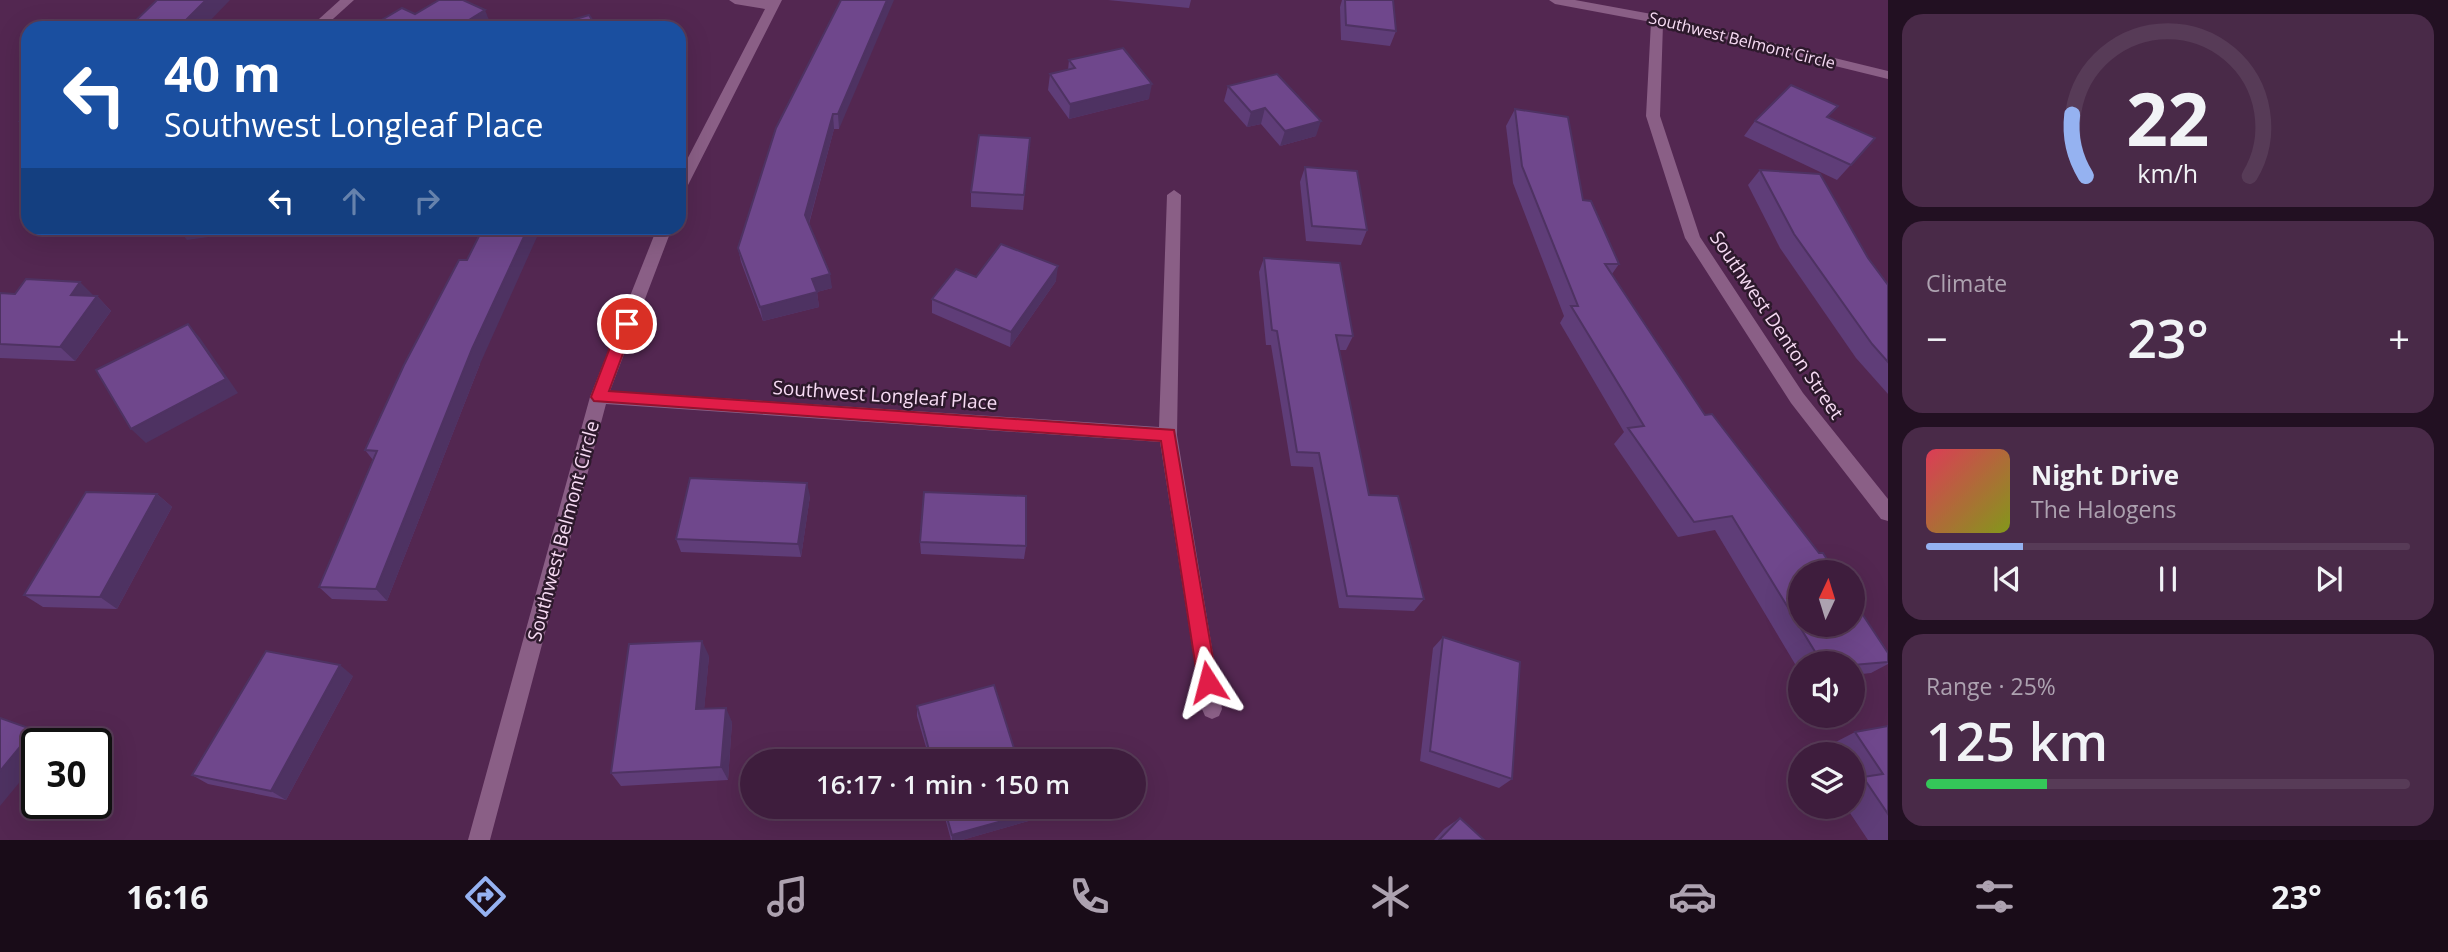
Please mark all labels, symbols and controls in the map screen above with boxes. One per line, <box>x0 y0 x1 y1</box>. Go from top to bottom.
street label: Southwest Belmont Circle <box>1646 6 1838 74</box>
text: 40 m <box>164 40 281 106</box>
icon: left <box>49 49 140 140</box>
text: 22 <box>2126 69 2210 168</box>
text: Southwest Longleaf Place <box>164 103 543 146</box>
text: km/h <box>2138 156 2198 190</box>
icon: left <box>262 182 300 220</box>
icon: ahead <box>335 182 373 220</box>
icon: right <box>408 182 446 220</box>
street label: Southwest Denton Street <box>1704 226 1850 424</box>
text: Climate <box>1926 267 2007 299</box>
pin <box>597 294 657 354</box>
text: 23° <box>2127 302 2209 373</box>
icon: arrive <box>608 305 646 343</box>
text: − <box>1926 312 1948 364</box>
text: + <box>2388 312 2410 364</box>
street label: Southwest Longleaf Place <box>772 374 998 416</box>
street label: Southwest Belmont Circle <box>521 418 605 644</box>
text: Night Drive <box>2031 457 2179 493</box>
text: The Halogens <box>2031 493 2177 525</box>
north arrow <box>1788 560 1866 637</box>
map controls <box>1788 560 1865 819</box>
icon: previous <box>1988 560 2026 598</box>
icon: pause <box>2149 560 2187 598</box>
icon: next <box>2310 560 2348 598</box>
position arrow <box>1171 645 1245 719</box>
button: sound <box>1788 651 1865 728</box>
text: Range · 25% <box>1926 670 2056 702</box>
text: 125 km <box>1926 705 2108 776</box>
speed limit sign: 30 <box>21 728 112 819</box>
button: layers <box>1788 742 1865 819</box>
text: 16:17 · 1 min · 150 m <box>816 766 1070 802</box>
icon: directions <box>461 872 510 921</box>
icon: music <box>763 872 812 921</box>
icon: phone <box>1065 872 1114 921</box>
icon: climate <box>1366 872 1415 921</box>
icon: car <box>1668 872 1717 921</box>
icon: filters <box>1970 872 2019 921</box>
text: 16:16 <box>126 875 209 918</box>
text: 23° <box>2271 875 2322 918</box>

